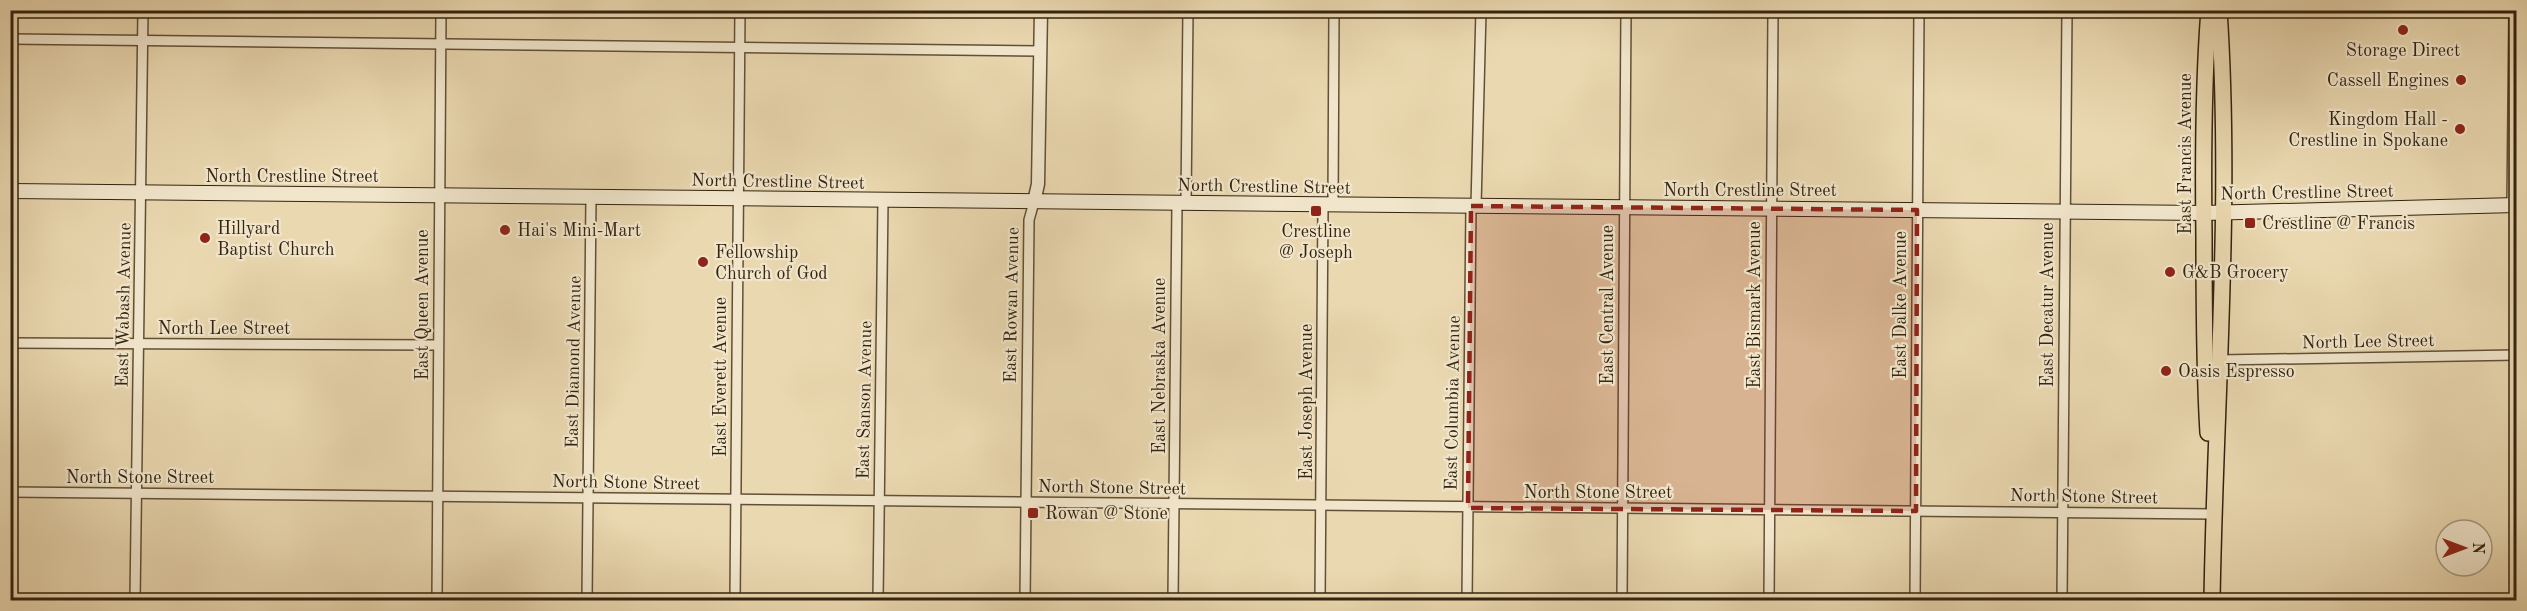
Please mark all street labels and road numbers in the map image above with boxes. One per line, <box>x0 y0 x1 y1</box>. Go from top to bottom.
street label: East Francis Avenue <box>2177 73 2195 235</box>
street label: North Crestline Street <box>205 168 379 186</box>
street label: North Crestline Street <box>691 171 865 193</box>
street label: North Crestline Street <box>1177 176 1351 198</box>
street label: North Crestline Street <box>1663 182 1837 200</box>
street label: North Crestline Street <box>2220 182 2394 204</box>
street label: East Bismark Avenue <box>1746 221 1764 389</box>
street label: East Wabash Avenue <box>114 222 134 388</box>
street label: East Decatur Avenue <box>2039 222 2057 388</box>
street label: East Central Avenue <box>1599 225 1617 385</box>
street label: East Rowan Avenue <box>1002 227 1022 383</box>
street label: East Queen Avenue <box>414 229 432 381</box>
street label: East Dalke Avenue <box>1892 231 1910 379</box>
street label: East Diamond Avenue <box>563 275 585 449</box>
street label: East Nebraska Avenue <box>1151 278 1169 454</box>
street label: East Everett Avenue <box>712 297 730 457</box>
street label: East Columbia Avenue <box>1442 315 1464 491</box>
street label: North Lee Street <box>158 320 290 338</box>
street label: East Sanson Avenue <box>855 320 875 480</box>
street label: East Joseph Avenue <box>1298 324 1316 480</box>
street label: North Lee Street <box>2302 332 2435 352</box>
street label: North Stone Street <box>66 469 214 487</box>
street label: North Stone Street <box>552 473 700 493</box>
street label: North Stone Street <box>1038 478 1186 498</box>
street label: North Stone Street <box>1524 484 1672 502</box>
street label: North Stone Street <box>2010 487 2158 507</box>

